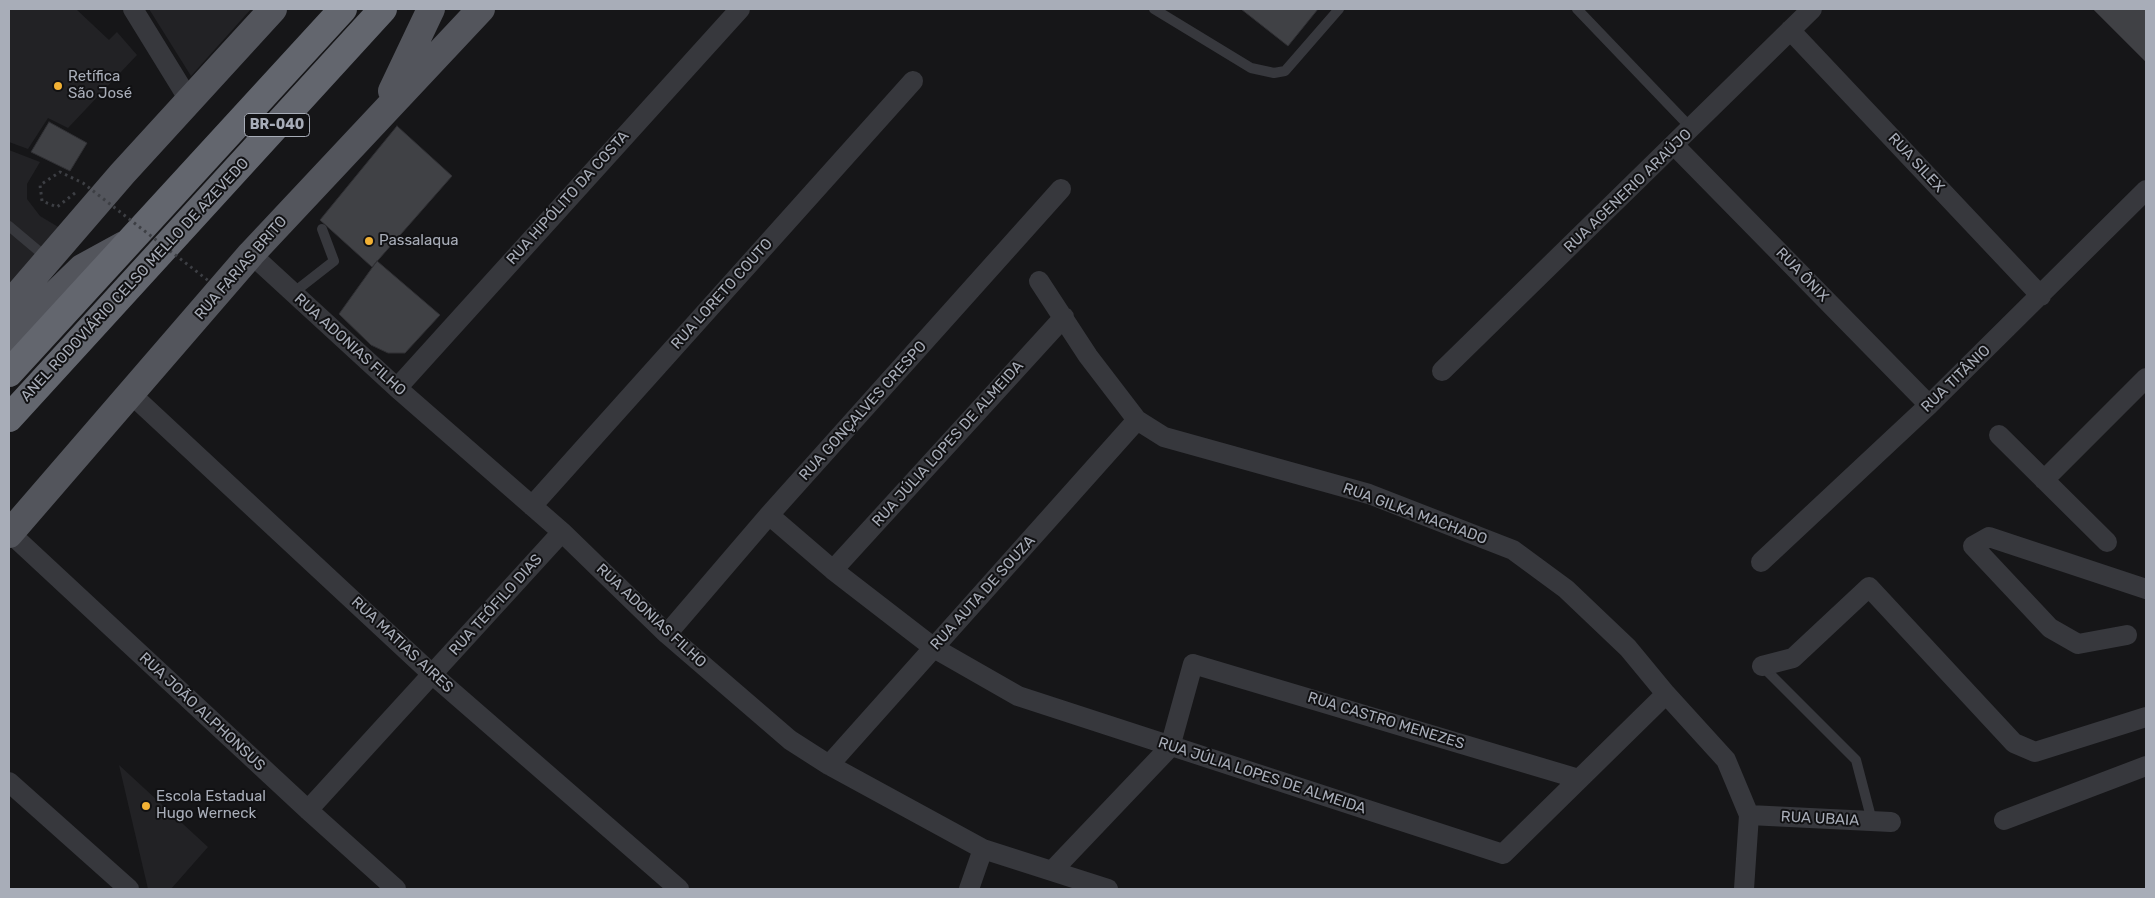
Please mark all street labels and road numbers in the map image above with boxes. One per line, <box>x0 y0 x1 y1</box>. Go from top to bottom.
road number: BR-040 <box>244 114 310 136</box>
street label: RUA AGENERIO ARAÚJO <box>1561 125 1695 257</box>
street label: RUA HIPÓLITO DA COSTA <box>503 127 633 269</box>
street label: RUA SILEX <box>1884 130 1948 196</box>
street label: ANEL RODOVIÁRIO CELSO MELLO DE AZEVEDO <box>17 155 253 405</box>
street label: RUA FARIAS BRITO <box>191 213 291 323</box>
street label: RUA LORETO COUTO <box>668 235 776 353</box>
street label: RUA ÔNIX <box>1772 244 1832 306</box>
street label: RUA ADONIAS FILHO <box>290 290 410 400</box>
street label: RUA GONÇALVES CRESPO <box>796 338 930 484</box>
street label: RUA TITÂNIO <box>1918 342 1994 416</box>
street label: RUA JÚLIA LOPES DE ALMEIDA <box>869 357 1027 531</box>
street label: RUA GILKA MACHADO <box>1340 479 1490 549</box>
street label: RUA AUTA DE SOUZA <box>927 532 1039 654</box>
street label: RUA TEÓFILO DIAS <box>446 551 546 659</box>
street label: RUA ADONIAS FILHO <box>592 560 710 672</box>
street label: RUA MATIAS AIRES <box>347 593 457 697</box>
street label: RUA JOÃO ALPHONSUS <box>135 649 269 775</box>
street label: RUA CASTRO MENEZES <box>1305 689 1467 753</box>
street label: RUA JÚLIA LOPES DE ALMEIDA <box>1156 734 1368 818</box>
street label: RUA UBAIA <box>1780 808 1860 830</box>

